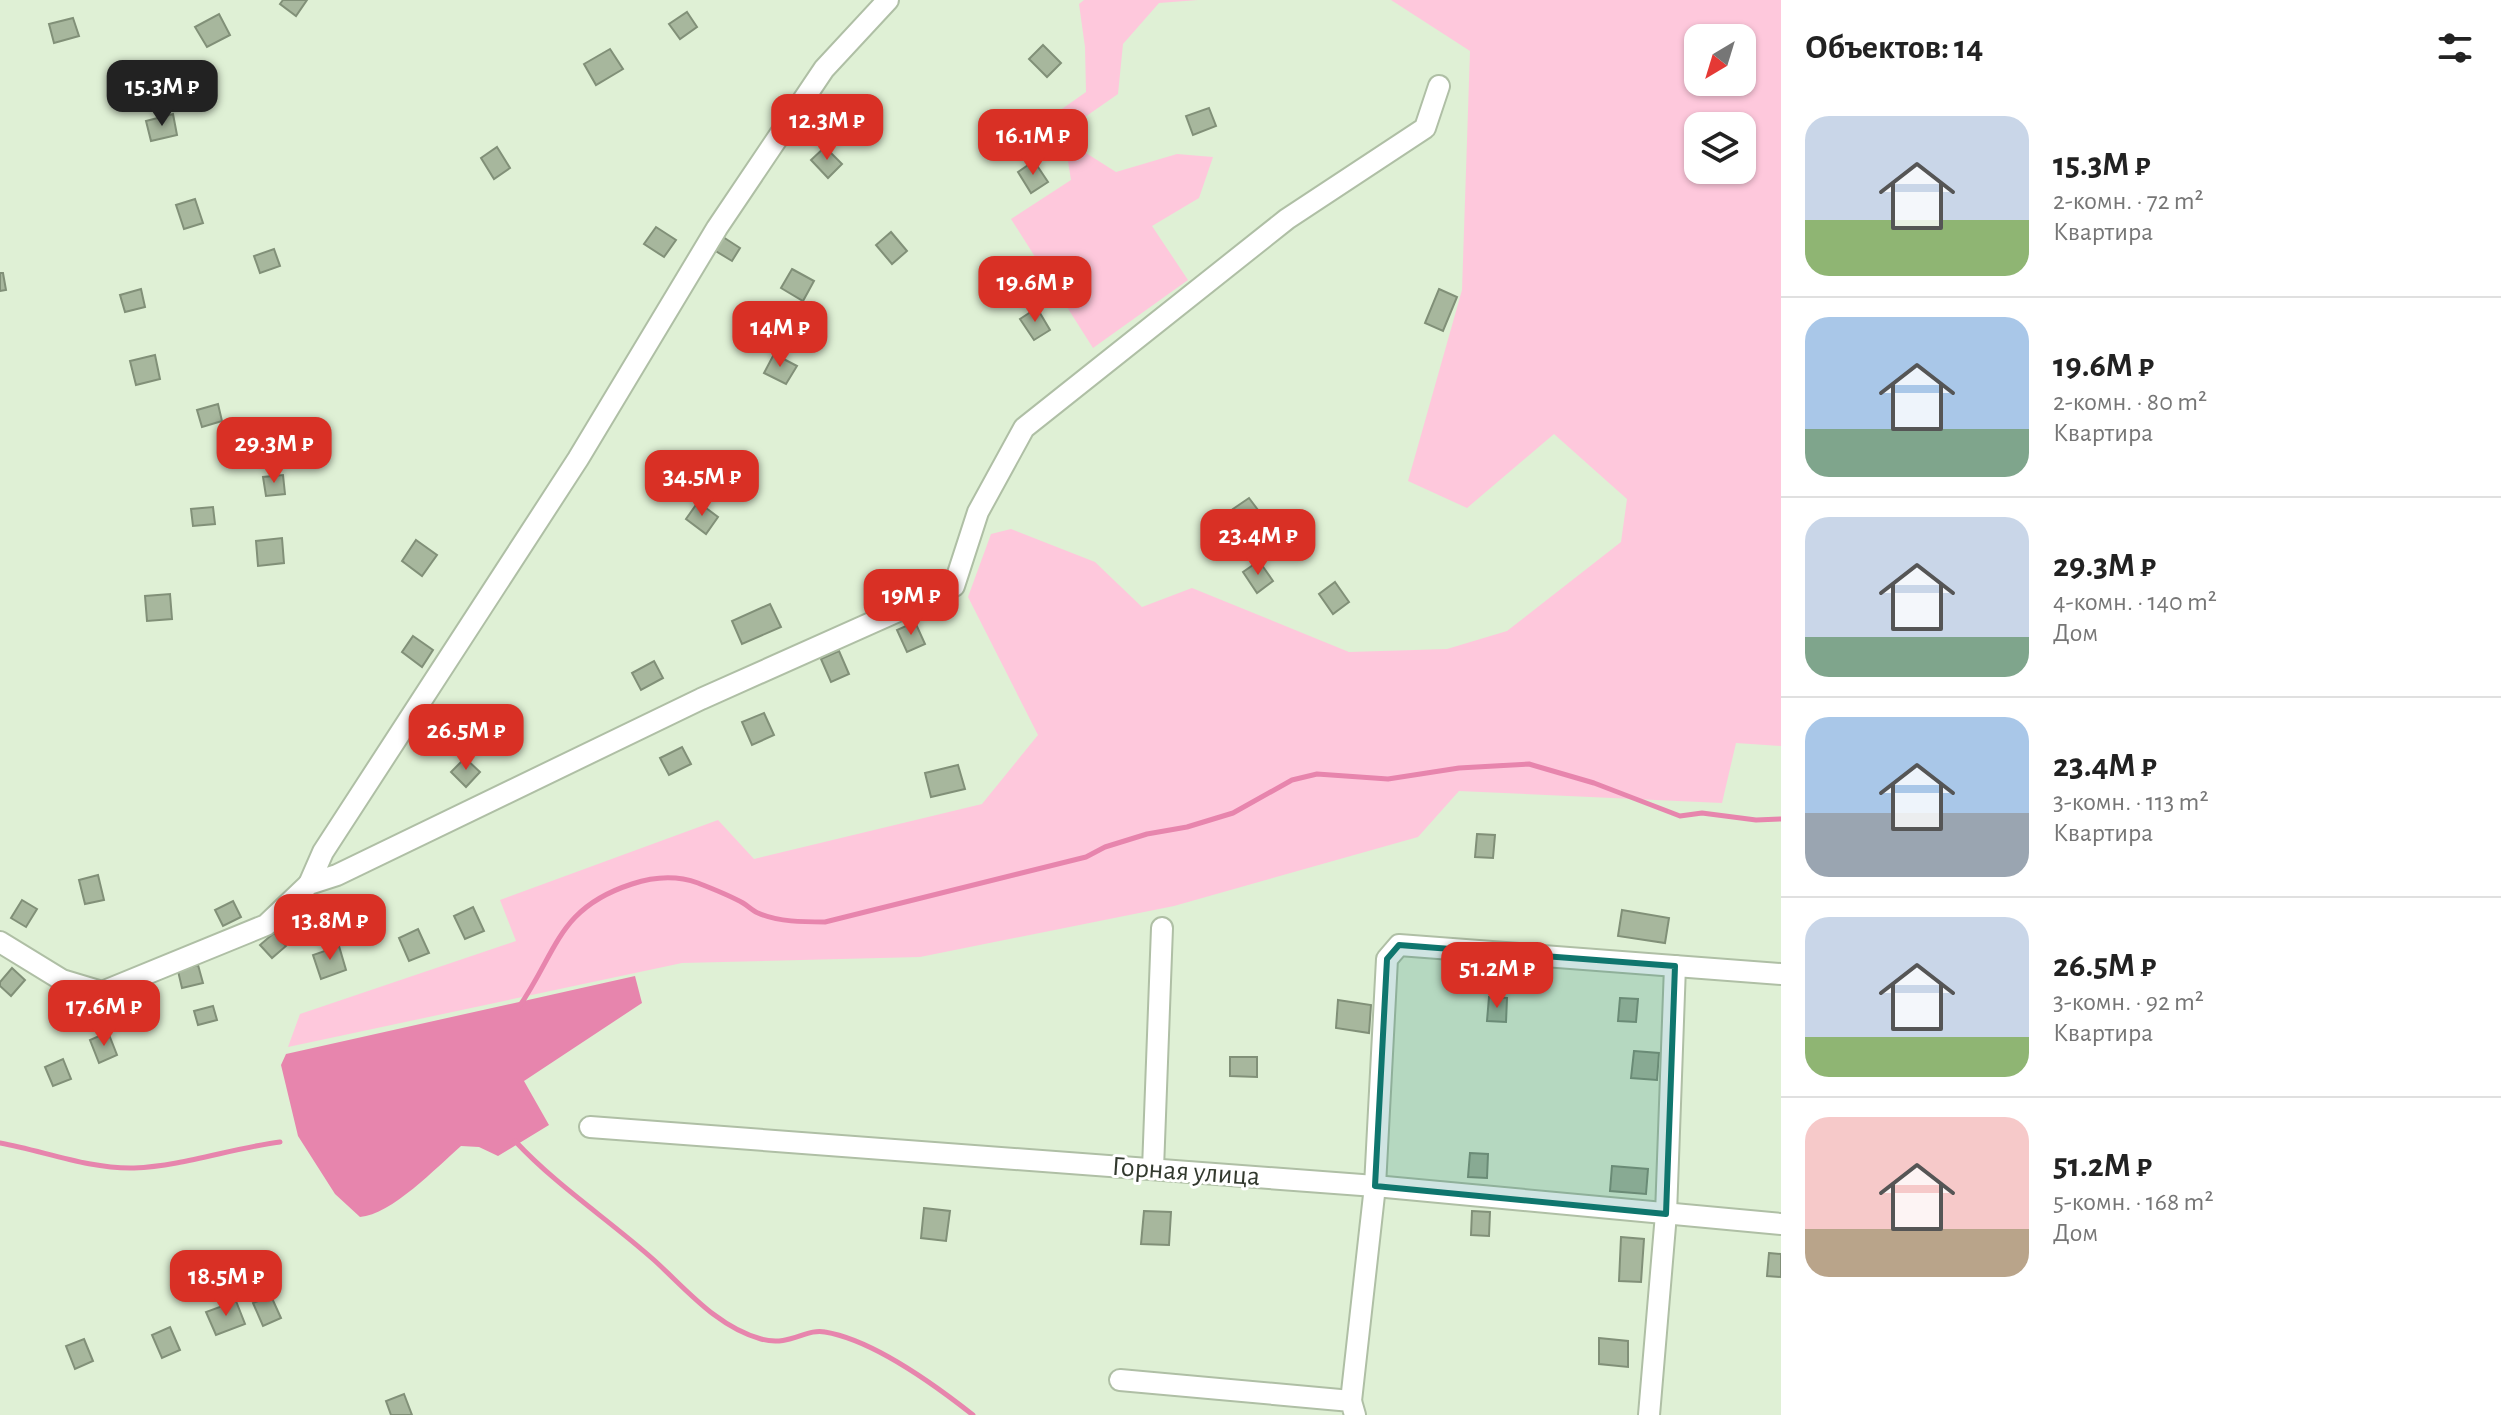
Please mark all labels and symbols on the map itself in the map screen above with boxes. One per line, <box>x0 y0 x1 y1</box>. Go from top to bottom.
north arrow <box>1684 24 1756 96</box>
pin: 15.3M ₽ <box>88 60 236 128</box>
pin: 12.3M ₽ <box>753 94 901 162</box>
pin: 16.1M ₽ <box>959 109 1107 177</box>
pin: 19.6M ₽ <box>961 256 1109 324</box>
pin: 14M ₽ <box>724 301 836 369</box>
pin: 29.3M ₽ <box>200 417 348 485</box>
pin: 34.5M ₽ <box>628 450 776 518</box>
pin: 23.4M ₽ <box>1184 509 1332 577</box>
pin: 19M ₽ <box>855 569 967 637</box>
pin: 26.5M ₽ <box>392 704 540 772</box>
pin: 13.8M ₽ <box>256 894 404 962</box>
pin: 51.2M ₽ <box>1423 942 1571 1010</box>
pin: 17.6M ₽ <box>30 980 178 1048</box>
street label: Горная улица <box>1111 1153 1261 1191</box>
pin: 18.5M ₽ <box>152 1250 300 1318</box>

